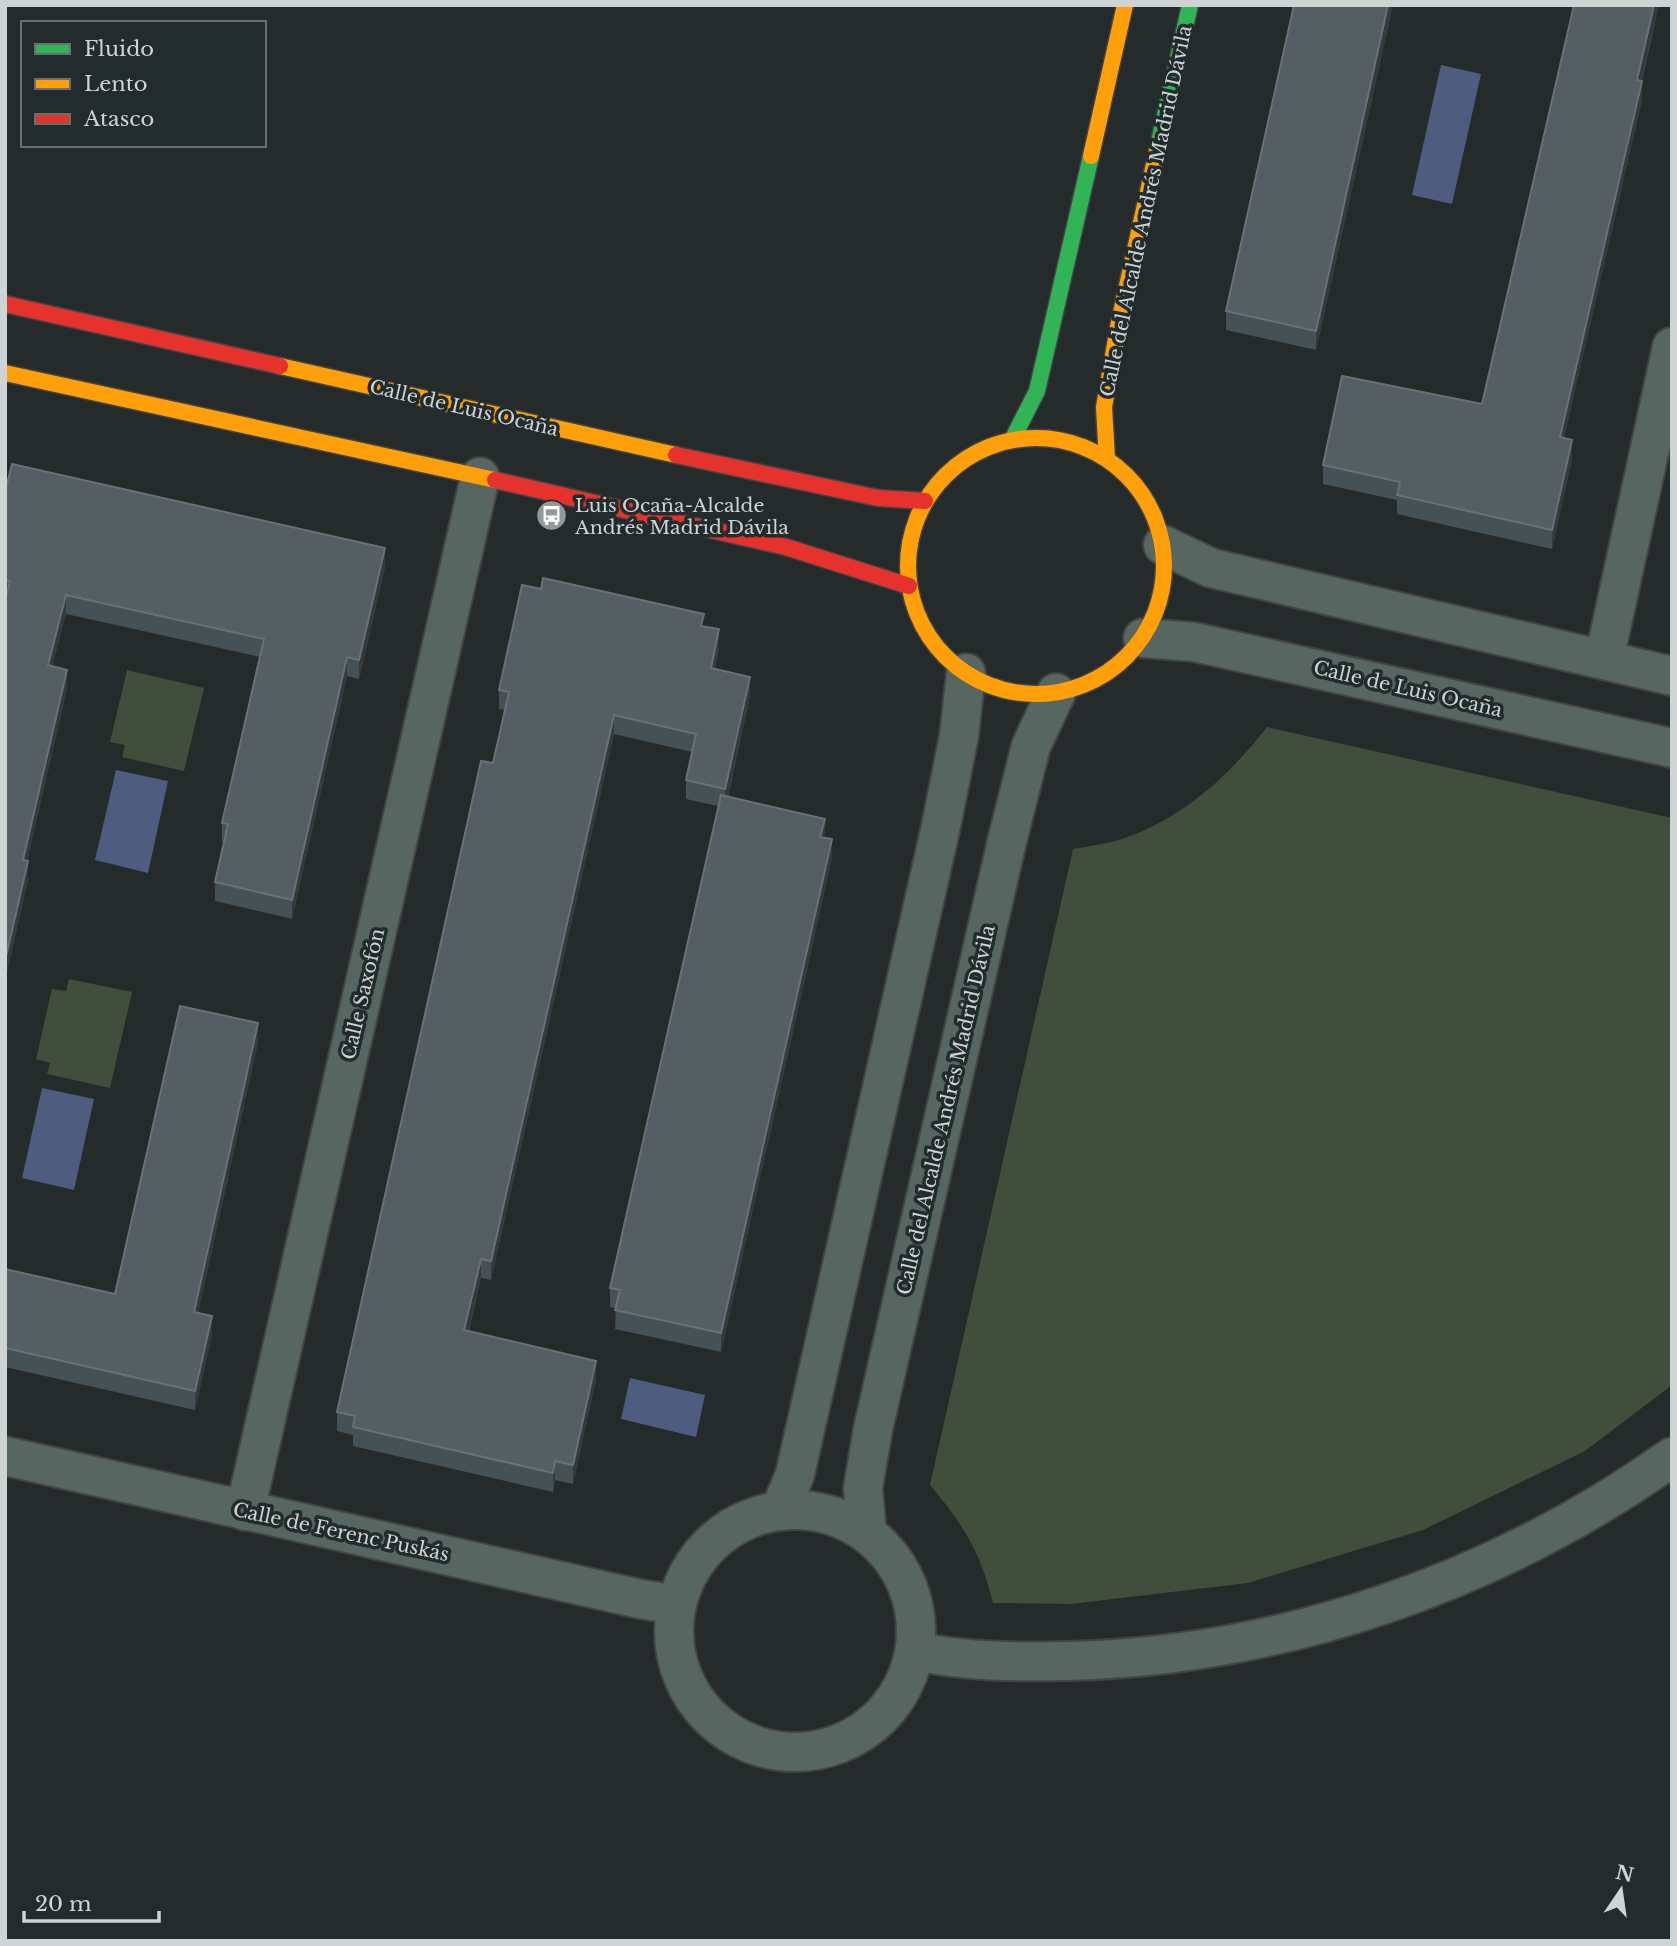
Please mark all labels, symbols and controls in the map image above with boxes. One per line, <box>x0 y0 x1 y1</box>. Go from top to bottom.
legend <box>21 21 266 147</box>
street label: Calle del Alcalde Andrés Madrid Dávila <box>1095 23 1197 399</box>
text: Fluido <box>84 36 154 62</box>
text: Lento <box>84 71 147 97</box>
text: Atasco <box>83 106 154 132</box>
street label: Calle de Luis Ocaña <box>367 375 561 441</box>
place label: Luis Ocaña-Alcalde Andrés Madrid Dávila <box>574 494 789 539</box>
bus stop icon: Luis Ocaña-Alcalde Andrés Madrid Dávila <box>535 499 569 533</box>
street label: Calle de Luis Ocaña <box>1311 656 1505 722</box>
street label: Calle del Alcalde Andrés Madrid Dávila <box>892 922 1000 1297</box>
street label: Calle Saxofón <box>337 926 389 1062</box>
street label: Calle de Ferenc Puskás <box>231 1498 451 1566</box>
north arrow <box>1586 1855 1656 1925</box>
text: N <box>1613 1861 1636 1887</box>
scale bar <box>24 1880 159 1924</box>
text: 20 m <box>35 1891 92 1917</box>

